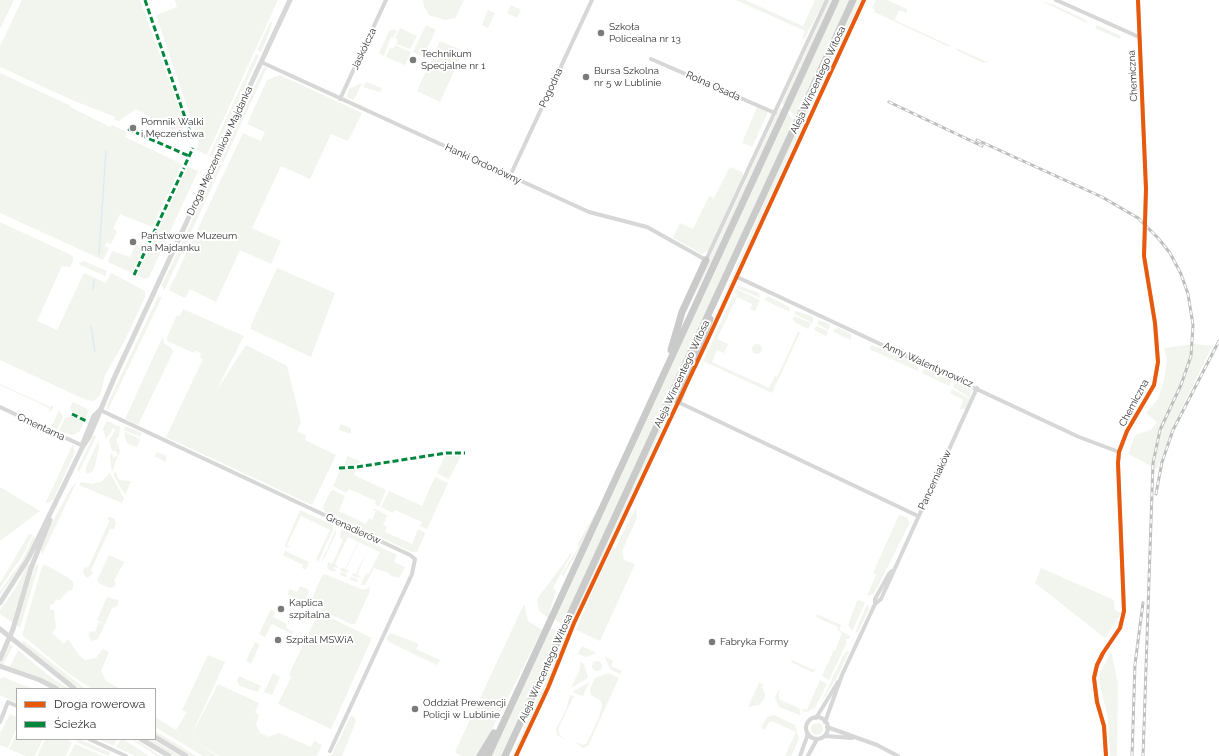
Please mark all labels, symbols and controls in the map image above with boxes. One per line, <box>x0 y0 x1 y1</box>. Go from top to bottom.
place label: Szkoła Policealna nr 13 <box>609 21 681 44</box>
street label: Aleja Wincentego Witosa <box>788 24 848 136</box>
street label: Jaskółcza <box>349 26 379 72</box>
marker: Szkoła Policealna nr 13 <box>596 28 606 38</box>
place label: Technikum Specjalne nr 1 <box>421 48 485 72</box>
street label: Chemiczna <box>1126 50 1140 102</box>
marker: Technikum Specjalne nr 1 <box>408 55 418 65</box>
place label: Bursa Szkolna nr 5 w Lublinie <box>594 65 661 88</box>
street label: Pogodna <box>537 67 565 109</box>
street label: Rolna Osada <box>684 69 742 103</box>
marker: Bursa Szkolna nr 5 w Lublinie <box>581 72 591 82</box>
street label: Droga Męczenników Majdanka <box>185 84 255 218</box>
place label: Pomnik Walki i Męczeństwa <box>141 116 204 140</box>
marker: Pomnik Walki i Męczeństwa <box>128 123 138 133</box>
street label: Hanki Ordonówny <box>443 141 523 187</box>
place label: Państwowe Muzeum na Majdanku <box>141 230 237 254</box>
marker: Państwowe Muzeum na Majdanku <box>128 237 138 247</box>
street label: Aleja Wincentego Witosa <box>652 318 712 430</box>
street label: Anny Walentynowicz <box>881 340 975 390</box>
street label: Chemiczna <box>1117 377 1151 429</box>
street label: Cmentarna <box>15 411 67 443</box>
street label: Pancerniaków <box>916 448 954 512</box>
street label: Grenadierów <box>324 511 382 547</box>
place label: Kaplica szpitalna <box>289 597 330 620</box>
marker: Kaplica szpitalna <box>276 604 286 614</box>
street label: Aleja Wincentego Witosa <box>517 612 575 724</box>
place label: Szpital MSWiA <box>286 634 353 646</box>
marker: Szpital MSWiA <box>273 635 283 645</box>
place label: Fabryka Formy <box>720 636 789 648</box>
marker: Fabryka Formy <box>707 637 717 647</box>
legend <box>16 688 156 740</box>
text: Droga rowerowa <box>54 697 145 711</box>
place label: Oddział Prewencji Policji w Lublinie <box>423 697 506 720</box>
marker: Oddział Prewencji Policji w Lublinie <box>410 704 420 714</box>
text: Ścieżka <box>54 717 96 731</box>

